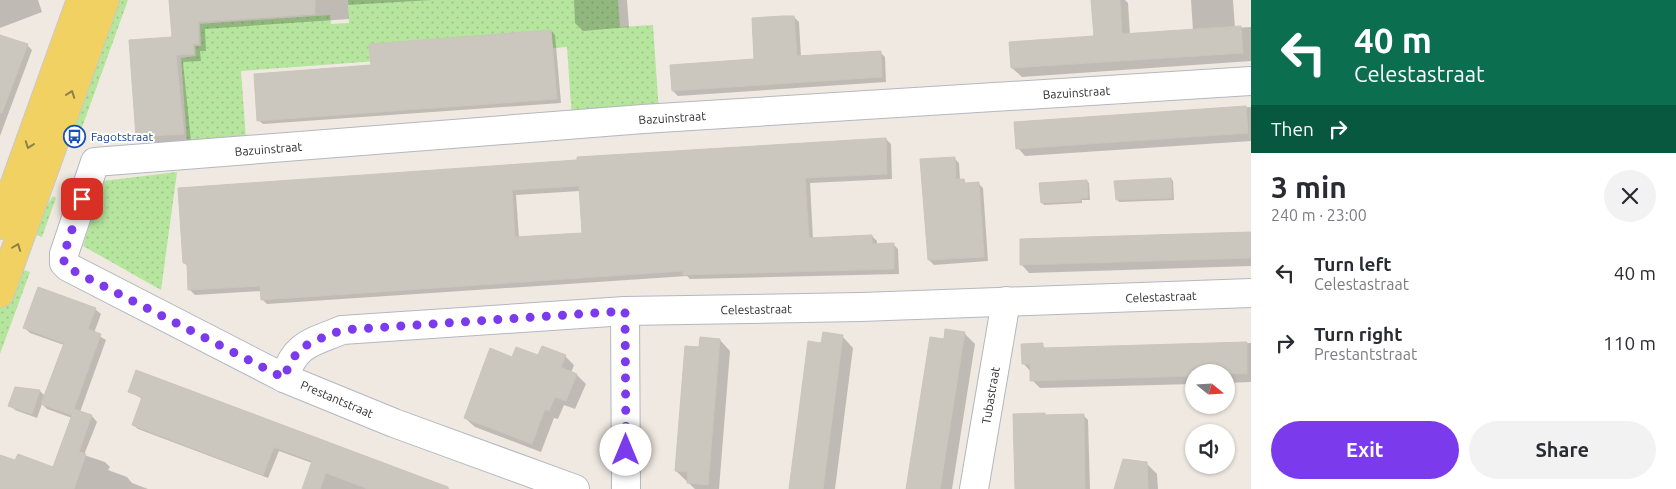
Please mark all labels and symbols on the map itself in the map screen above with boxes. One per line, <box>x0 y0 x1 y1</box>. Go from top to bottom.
street label: Bazuinstraat <box>1042 83 1111 101</box>
one-way arrow <box>65 90 75 98</box>
street label: Bazuinstraat <box>638 109 707 126</box>
bus stop icon: Fagotstraat <box>63 124 87 148</box>
place label: Fagotstraat <box>91 130 153 143</box>
street label: Bazuinstraat <box>234 139 303 158</box>
one-way arrow <box>25 140 35 148</box>
pin <box>61 178 103 220</box>
one-way arrow <box>11 243 22 252</box>
street label: Celestastraat <box>1125 288 1197 304</box>
street label: Celestastraat <box>720 302 792 316</box>
north arrow <box>1185 364 1235 414</box>
street label: Tubastraat <box>979 365 1001 425</box>
street label: Prestantstraat <box>299 378 375 420</box>
position arrow <box>599 423 651 475</box>

